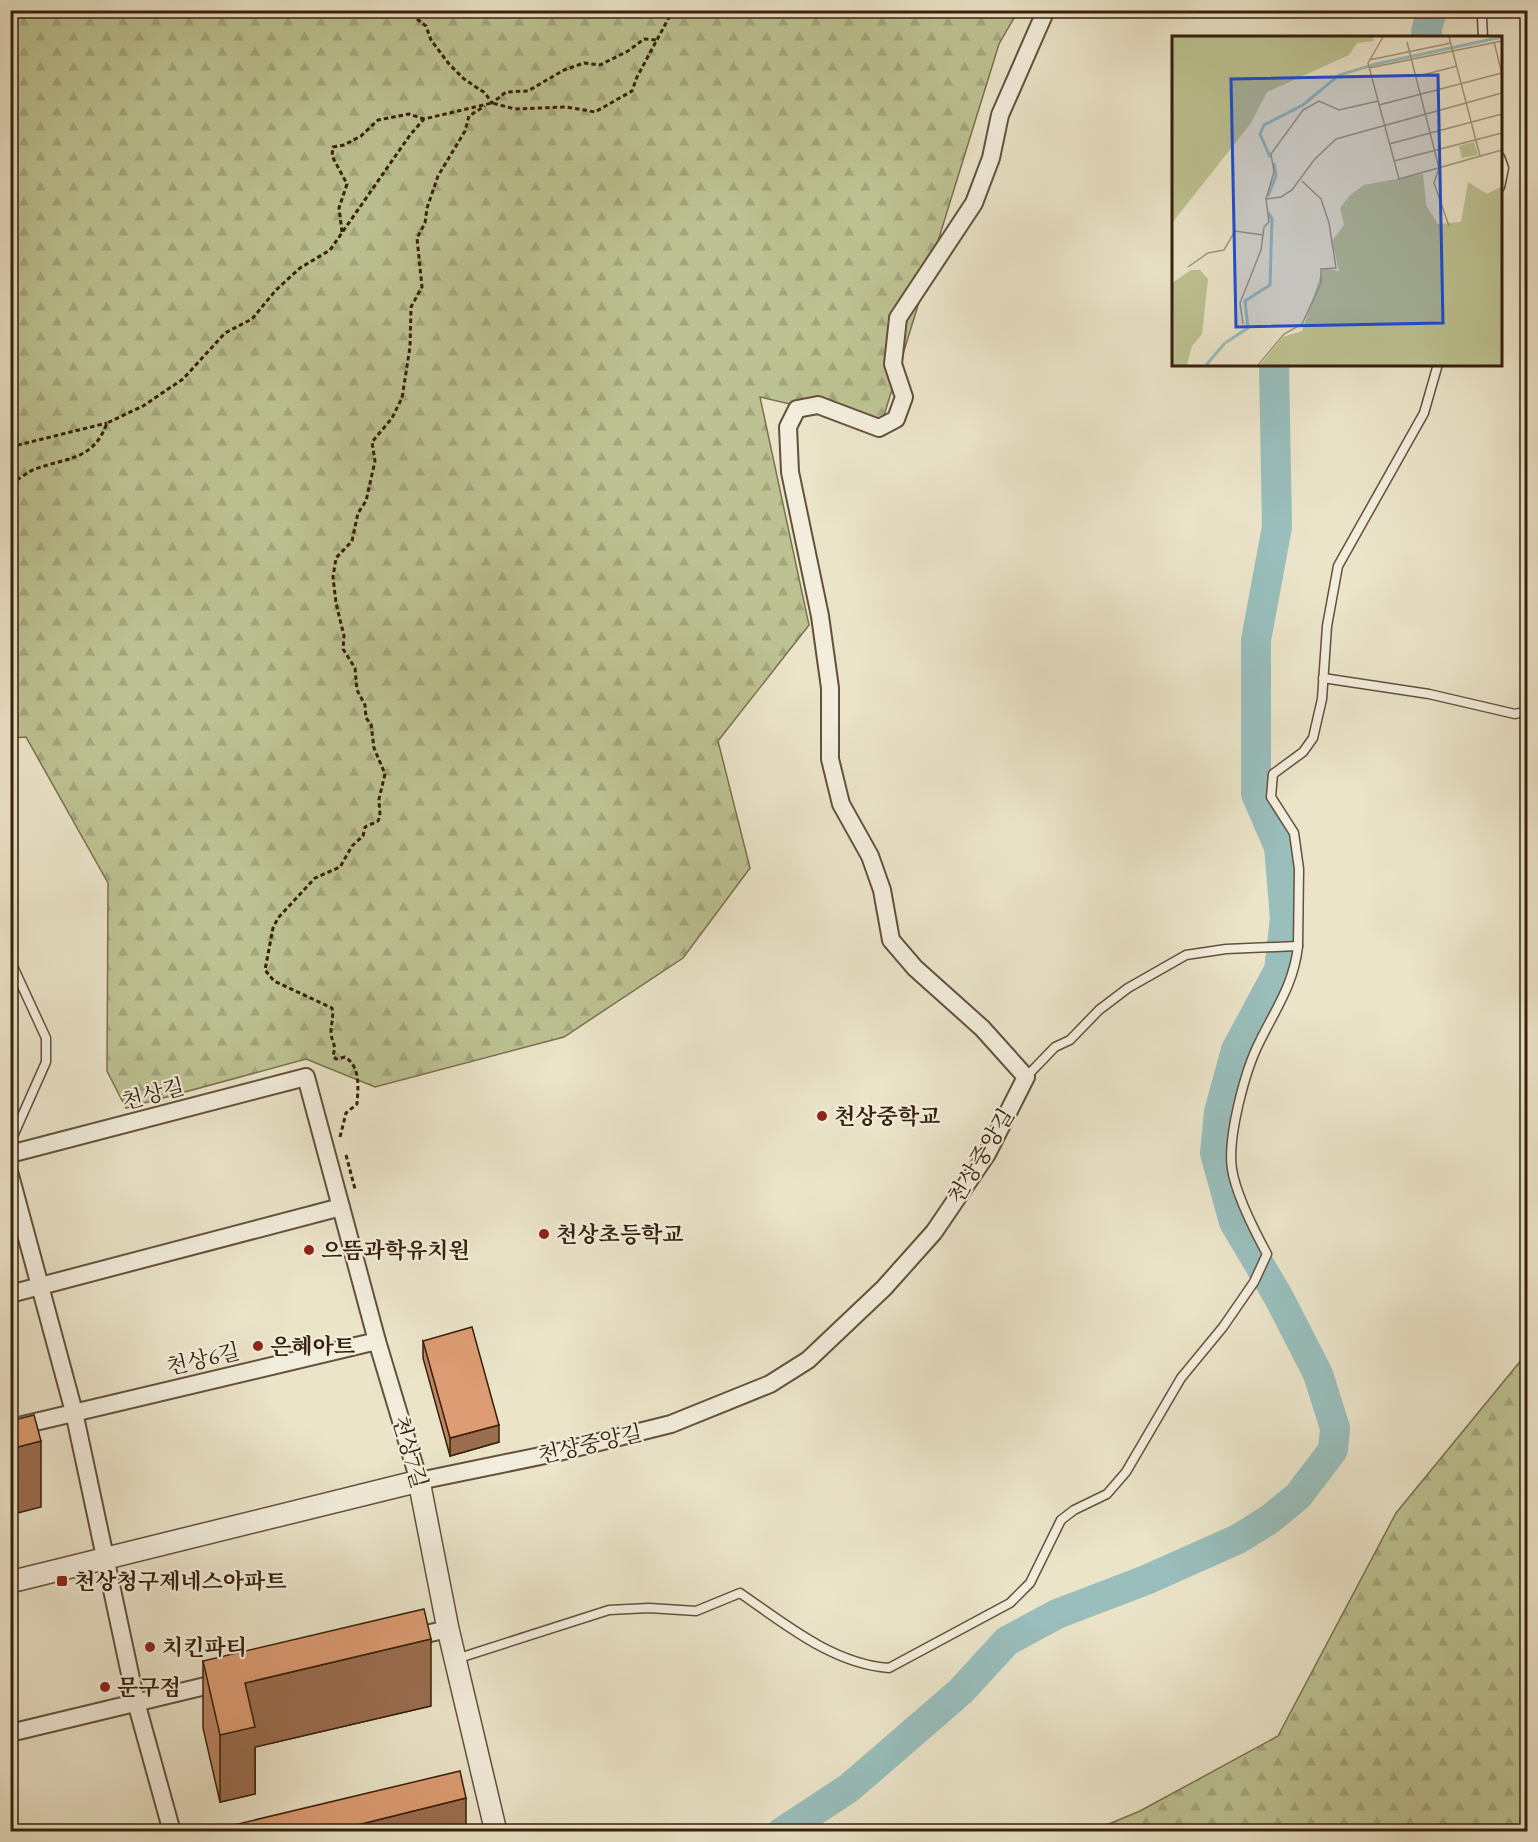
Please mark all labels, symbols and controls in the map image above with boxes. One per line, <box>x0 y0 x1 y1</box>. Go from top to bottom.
inset map <box>1172 36 1502 366</box>
street label: 천상길 <box>118 1072 188 1116</box>
place label: 천상중학교 <box>834 1102 940 1131</box>
street label: 천상중앙길 <box>941 1103 1021 1209</box>
marker: 천상중학교 <box>815 1109 829 1123</box>
place label: 천상초등학교 <box>556 1220 684 1249</box>
marker: 천상초등학교 <box>537 1227 551 1241</box>
place label: 으뜸과학유치원 <box>321 1236 470 1265</box>
marker: 으뜸과학유치원 <box>302 1243 316 1257</box>
place label: 은혜아트 <box>270 1332 356 1361</box>
street label: 천상6길 <box>164 1337 242 1381</box>
marker: 은혜아트 <box>251 1339 265 1353</box>
street label: 천상7길 <box>386 1412 434 1492</box>
street label: 천상중앙길 <box>535 1418 645 1470</box>
place label: 천상청구제네스아파트 <box>74 1567 287 1596</box>
marker: 천상청구제네스아파트 <box>55 1574 69 1588</box>
place label: 치킨파티 <box>162 1633 247 1662</box>
marker: 치킨파티 <box>143 1640 157 1654</box>
place label: 문구점 <box>117 1673 181 1702</box>
marker: 문구점 <box>98 1680 112 1694</box>

